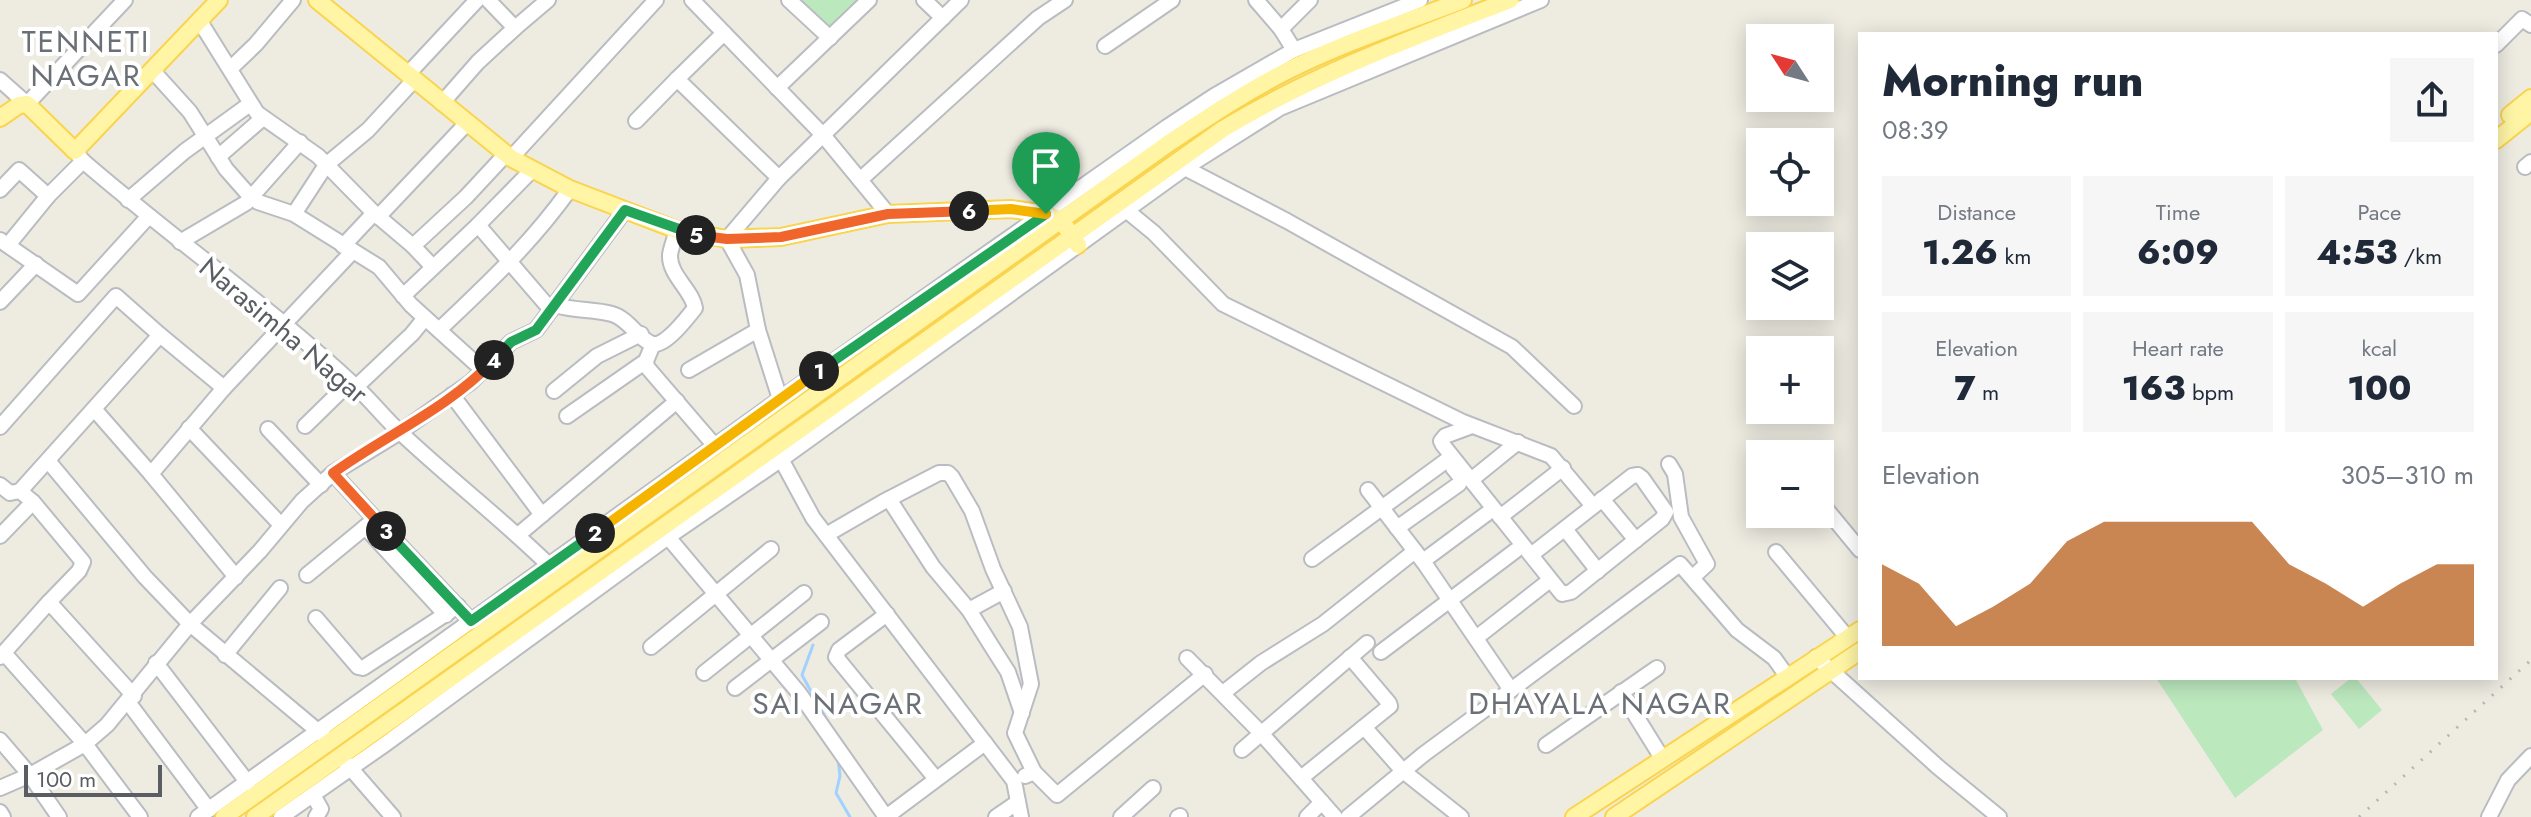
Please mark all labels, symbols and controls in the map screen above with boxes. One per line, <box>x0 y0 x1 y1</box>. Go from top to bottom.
district label: TENNETI NAGAR <box>22 20 150 97</box>
north arrow <box>1746 24 1834 112</box>
map controls <box>1746 24 1834 528</box>
text: Morning run <box>1882 49 2144 113</box>
button: share <box>2390 58 2474 142</box>
text: 08:39 <box>1882 111 1949 149</box>
button: locate <box>1746 128 1834 216</box>
pin <box>1012 132 1080 214</box>
icon: arrive <box>1024 144 1068 188</box>
pin: 6 <box>949 191 989 231</box>
text: 6 <box>962 195 976 227</box>
text: Distance <box>1937 196 2016 228</box>
text: Time <box>2156 196 2200 228</box>
text: Pace <box>2357 196 2401 228</box>
pin: 5 <box>676 215 716 255</box>
text: 5 <box>689 219 703 251</box>
text: 1.26 <box>1922 228 1998 277</box>
text: 6:09 <box>2137 228 2219 277</box>
text: 4:53 <box>2317 228 2397 277</box>
button: layers <box>1746 232 1834 320</box>
text: km <box>1998 240 2031 272</box>
text: /km <box>2397 240 2442 272</box>
street label: Narasimha Nagar <box>190 247 377 414</box>
text: Elevation <box>1935 332 2018 364</box>
text: Heart rate <box>2132 332 2224 364</box>
text: kcal <box>2362 332 2397 364</box>
button: + <box>1746 336 1834 424</box>
pin: 4 <box>474 340 514 380</box>
text: 4 <box>486 344 502 376</box>
pin: 1 <box>799 351 839 391</box>
text: 1 <box>813 355 825 387</box>
text: 7 <box>1954 364 1975 413</box>
text: 163 <box>2122 364 2185 413</box>
text: 100 <box>2347 364 2411 413</box>
text: m <box>1975 376 1999 408</box>
text: bpm <box>2185 376 2234 408</box>
button: − <box>1746 440 1834 528</box>
text: Elevation <box>1882 456 1980 494</box>
text: 305–310 m <box>2341 456 2474 494</box>
pin: 3 <box>366 511 406 551</box>
pin: 2 <box>575 513 615 553</box>
text: 3 <box>379 515 393 547</box>
text: 2 <box>588 517 602 549</box>
district label: SAI NAGAR <box>752 682 924 725</box>
district label: DHAYALA NAGAR <box>1468 682 1732 725</box>
scale bar <box>24 761 162 797</box>
text: 100 m <box>36 763 96 795</box>

